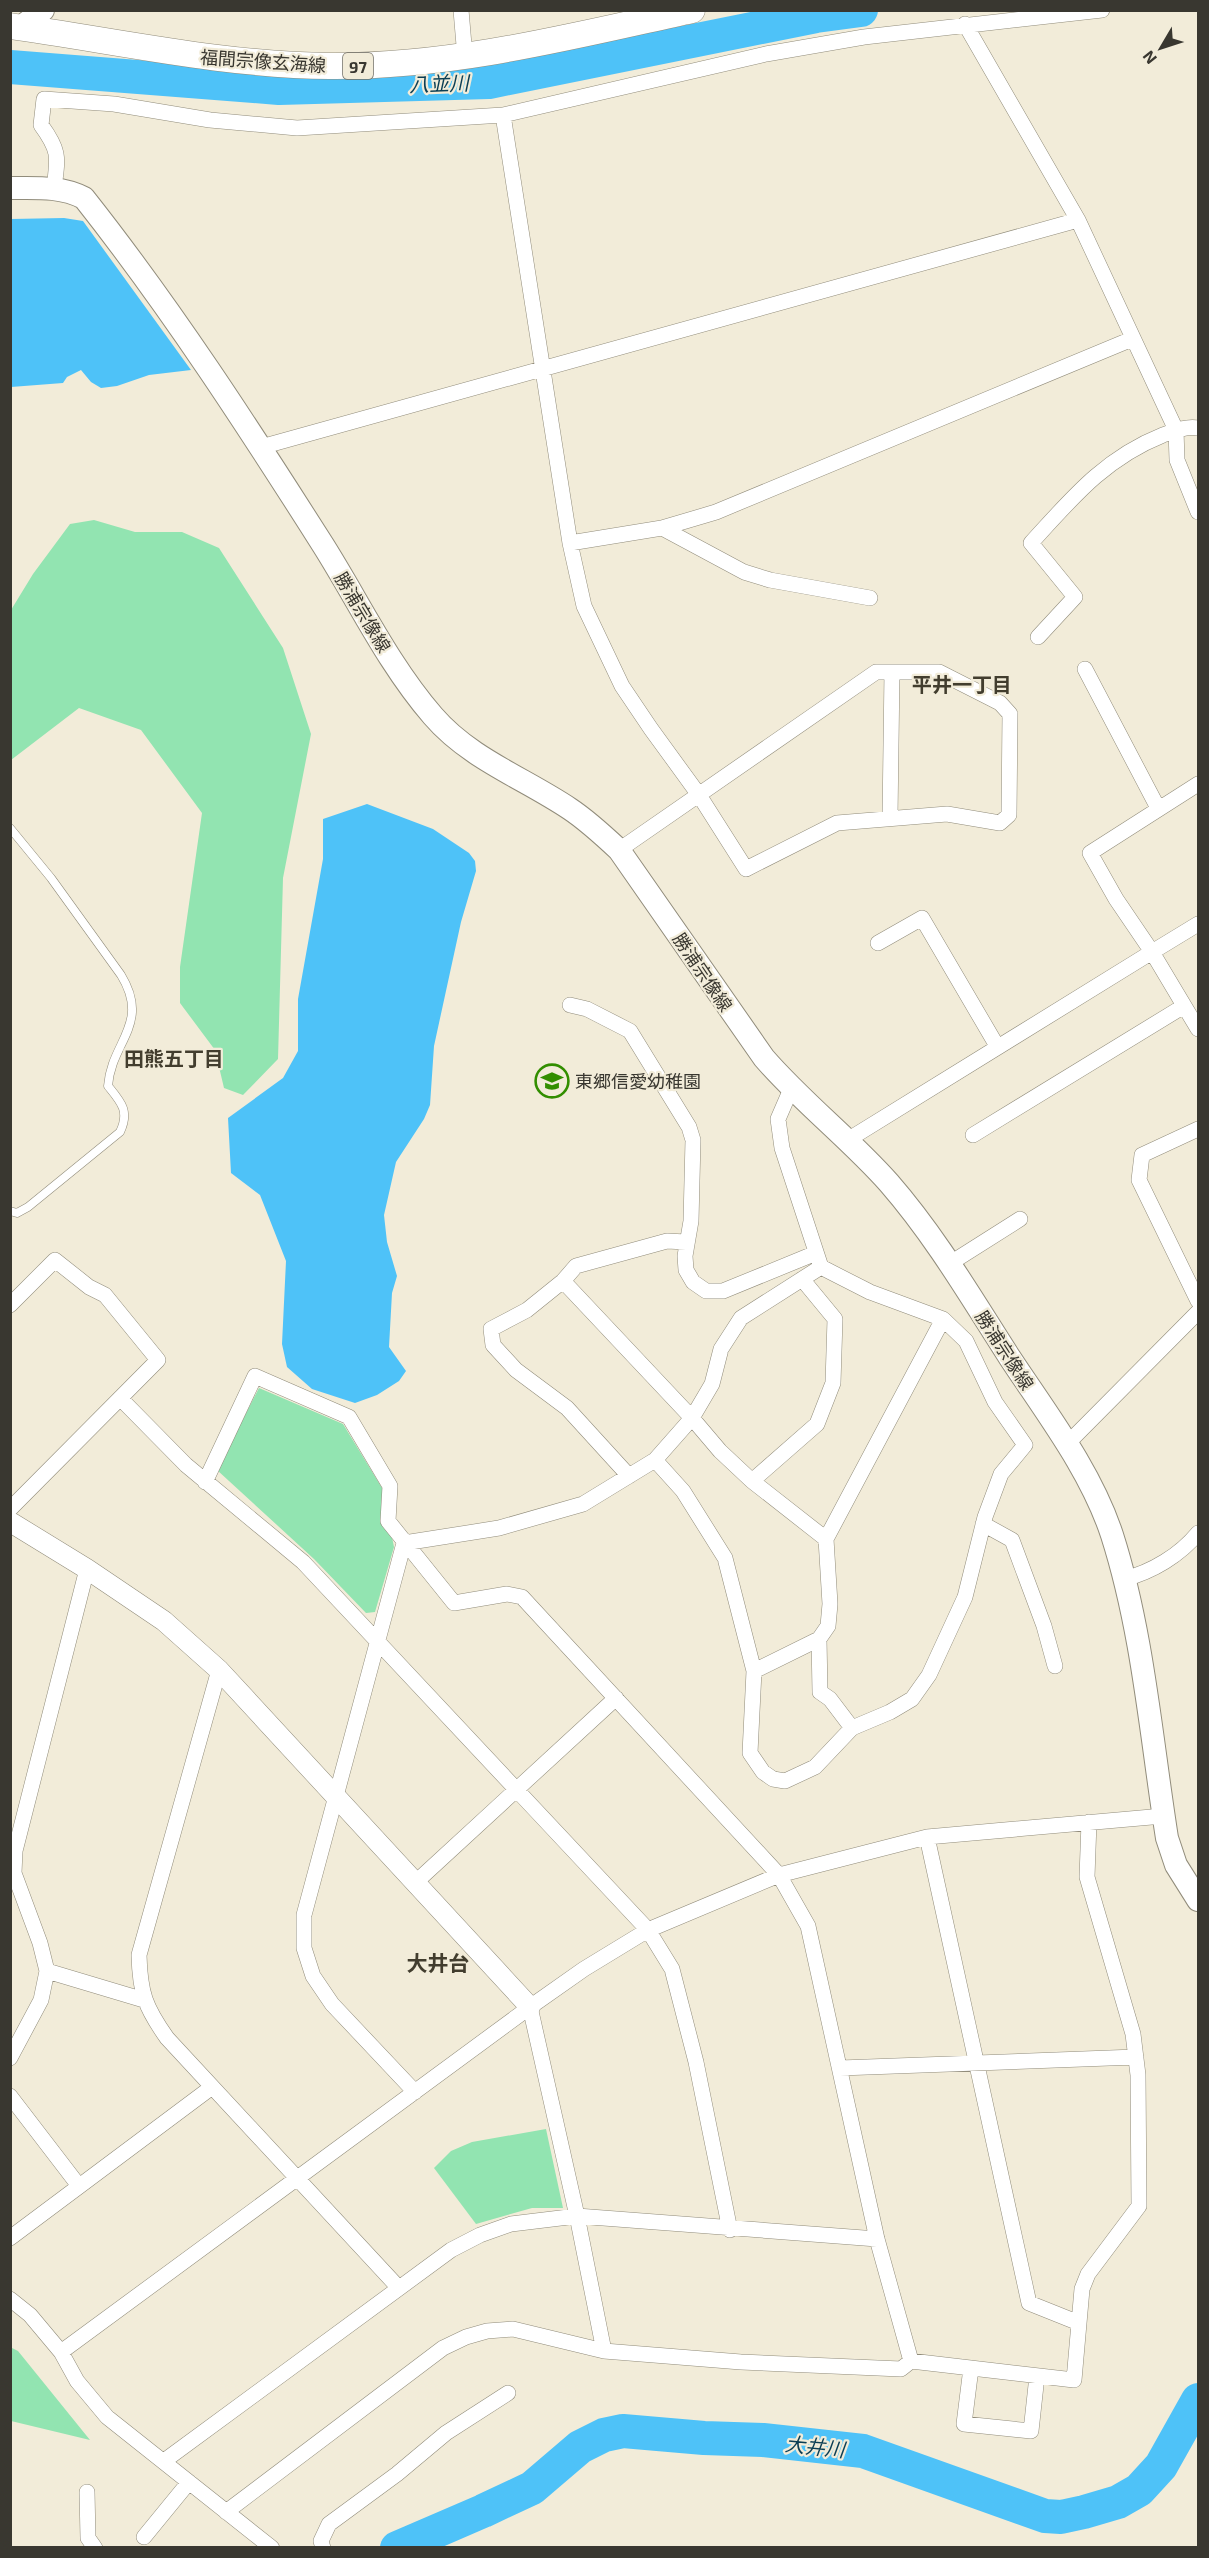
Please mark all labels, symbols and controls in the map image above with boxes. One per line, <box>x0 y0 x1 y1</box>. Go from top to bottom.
north arrow <box>1131 18 1191 78</box>
street label: 福間宗像玄海線 <box>199 46 327 76</box>
text: N <box>1138 47 1160 68</box>
road number: 97 <box>343 53 373 79</box>
water label: 八並川 <box>409 70 471 96</box>
street label: 勝浦宗像線 <box>330 568 396 656</box>
district label: 平井一丁目 <box>912 672 1012 696</box>
street label: 勝浦宗像線 <box>669 929 737 1015</box>
district label: 田熊五丁目 <box>124 1046 224 1070</box>
school or university icon: 東郷信愛幼稚園 <box>534 1063 570 1099</box>
place label: 東郷信愛幼稚園 <box>575 1070 701 1092</box>
street label: 勝浦宗像線 <box>971 1306 1039 1394</box>
district label: 大井台 <box>407 1950 470 1975</box>
water label: 大井川 <box>784 2431 848 2461</box>

